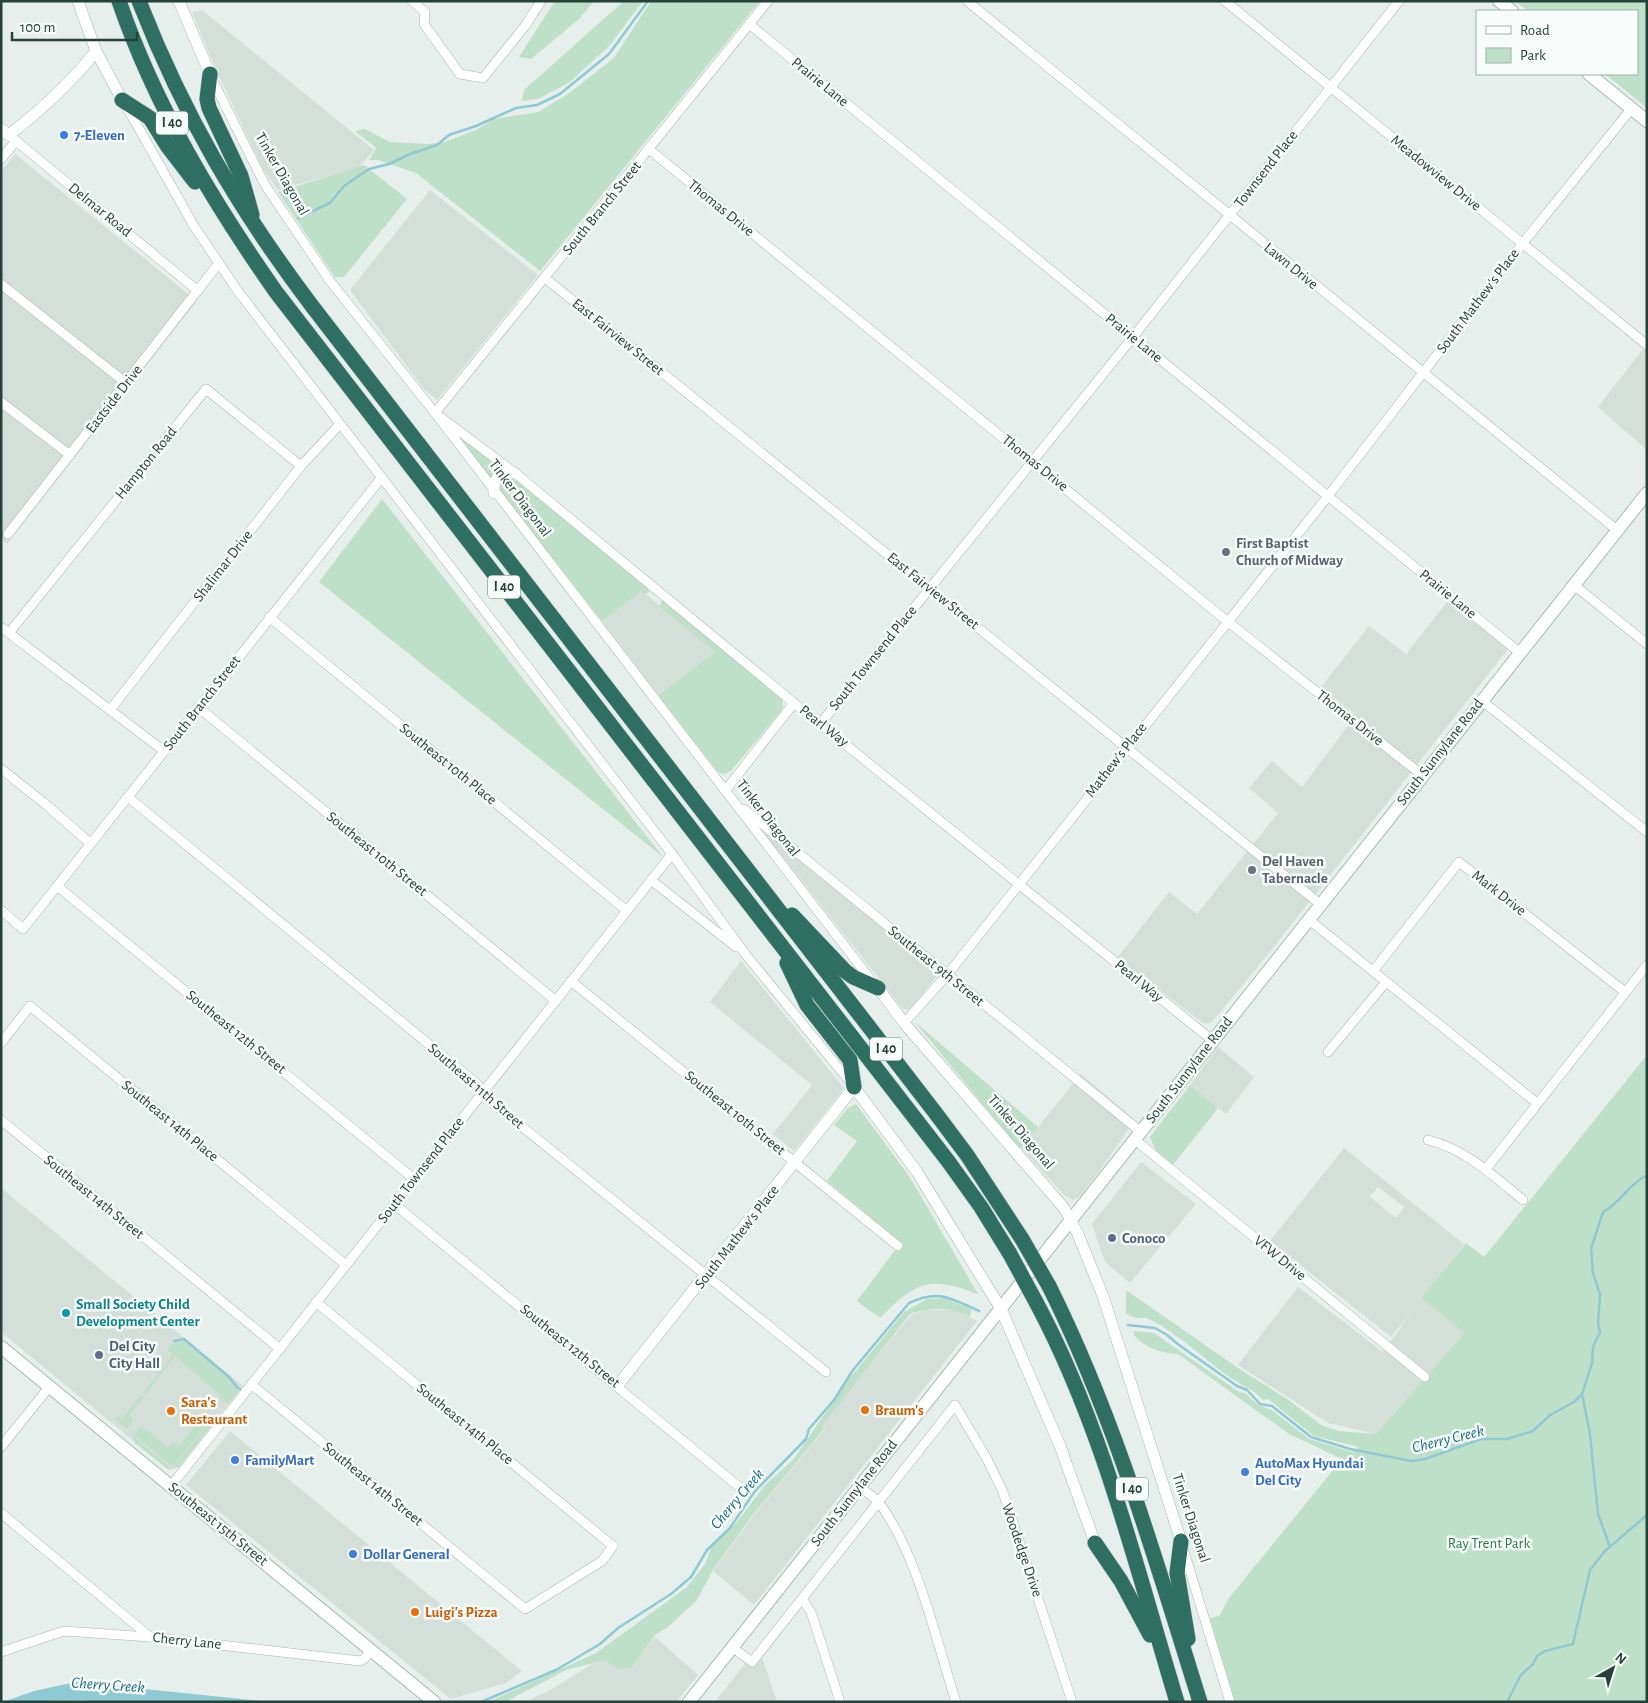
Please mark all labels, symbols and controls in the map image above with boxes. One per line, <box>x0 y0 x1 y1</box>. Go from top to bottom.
scale bar <box>12 10 138 42</box>
legend <box>1476 10 1638 75</box>
text: 100 m <box>20 20 55 35</box>
text: Road <box>1520 23 1550 38</box>
text: Park <box>1520 48 1546 63</box>
street label: Prairie Lane <box>789 55 851 109</box>
road number: I 40 <box>156 112 188 134</box>
place label: 7-Eleven <box>74 128 125 143</box>
street label: Townsend Place <box>1231 128 1301 210</box>
marker: 7-Eleven <box>58 129 70 141</box>
street label: Tinker Diagonal <box>252 130 312 218</box>
street label: Meadowview Drive <box>1388 132 1484 214</box>
street label: South Branch Street <box>560 158 644 258</box>
street label: Thomas Drive <box>685 177 757 239</box>
street label: Delmar Road <box>66 180 135 240</box>
street label: Lawn Drive <box>1261 240 1321 292</box>
street label: South Mathew's Place <box>1434 246 1522 356</box>
street label: East Fairview Street <box>569 296 667 379</box>
street label: Prairie Lane <box>1103 311 1165 365</box>
street label: Eastside Drive <box>83 362 145 436</box>
street label: Hampton Road <box>112 424 180 502</box>
street label: Thomas Drive <box>999 432 1071 494</box>
street label: Tinker Diagonal <box>486 456 554 540</box>
street label: Shalimar Drive <box>191 527 256 605</box>
place label: First Baptist Church of Midway <box>1236 536 1343 568</box>
marker: First Baptist Church of Midway <box>1220 546 1232 558</box>
street label: East Fairview Street <box>884 550 982 633</box>
street label: Prairie Lane <box>1417 567 1479 621</box>
road number: I 40 <box>488 576 520 598</box>
street label: South Townsend Place <box>826 603 920 713</box>
street label: South Branch Street <box>161 653 244 753</box>
street label: Thomas Drive <box>1314 687 1386 749</box>
street label: South Sunnylane Road <box>1394 696 1486 808</box>
street label: Pearl Way <box>797 702 852 750</box>
street label: Southeast 10th Place <box>397 720 500 808</box>
street label: Mathew's Place <box>1082 720 1150 800</box>
street label: Tinker Diagonal <box>734 777 802 859</box>
street label: Southeast 10th Street <box>324 809 430 899</box>
place label: Del Haven Tabernacle <box>1262 854 1328 886</box>
marker: Del Haven Tabernacle <box>1246 864 1258 876</box>
street label: Mark Drive <box>1469 867 1529 919</box>
street label: Southeast 9th Street <box>885 923 987 1009</box>
street label: Pearl Way <box>1112 957 1167 1005</box>
street label: Southeast 12th Street <box>183 987 289 1077</box>
street label: South Sunnylane Road <box>1143 1014 1235 1126</box>
road number: I 40 <box>870 1038 902 1060</box>
street label: Southeast 11th Street <box>425 1040 527 1132</box>
street label: Southeast 10th Street <box>682 1068 788 1158</box>
street label: Southeast 14th Place <box>119 1078 221 1165</box>
street label: Tinker Diagonal <box>985 1092 1057 1172</box>
street label: South Townsend Place <box>375 1114 467 1226</box>
street label: Southeast 14th Street <box>41 1152 147 1242</box>
street label: South Mathew's Place <box>692 1182 782 1292</box>
place label: Conoco <box>1122 1231 1165 1246</box>
marker: Conoco <box>1106 1232 1118 1244</box>
street label: VFW Drive <box>1251 1233 1309 1283</box>
place label: Small Society Child Development Center <box>76 1297 200 1329</box>
street label: Southeast 12th Street <box>517 1301 623 1391</box>
marker: Small Society Child Development Center <box>60 1307 72 1319</box>
place label: Del City City Hall <box>109 1339 160 1371</box>
marker: Del City City Hall <box>93 1349 105 1361</box>
street label: Southeast 14th Place <box>414 1381 516 1468</box>
place label: Sara's Restaurant <box>181 1395 247 1427</box>
place label: Braum's <box>875 1403 924 1418</box>
marker: Braum's <box>859 1404 871 1416</box>
marker: Sara's Restaurant <box>165 1405 177 1417</box>
water label: Cherry Creek <box>1410 1422 1486 1456</box>
street label: South Sunnylane Road <box>808 1437 900 1549</box>
street label: Southeast 14th Street <box>320 1439 426 1529</box>
place label: FamilyMart <box>245 1453 314 1468</box>
marker: FamilyMart <box>229 1454 241 1466</box>
place label: AutoMax Hyundai Del City <box>1255 1456 1364 1488</box>
water label: Cherry Creek <box>707 1466 767 1532</box>
marker: AutoMax Hyundai Del City <box>1239 1466 1251 1478</box>
street label: Tinker Diagonal <box>1170 1472 1212 1564</box>
road number: I 40 <box>1116 1478 1148 1500</box>
street label: Southeast 15th Street <box>166 1480 271 1569</box>
street label: Woodedge Drive <box>999 1501 1045 1599</box>
park label: Ray Trent Park <box>1448 1536 1530 1551</box>
place label: Dollar General <box>363 1547 450 1562</box>
marker: Dollar General <box>347 1548 359 1560</box>
place label: Luigi's Pizza <box>425 1605 498 1620</box>
marker: Luigi's Pizza <box>409 1606 421 1618</box>
street label: Cherry Lane <box>152 1630 222 1652</box>
north arrow <box>1588 1643 1638 1693</box>
text: N <box>1612 1650 1629 1667</box>
water label: Cherry Creek <box>71 1674 145 1696</box>

